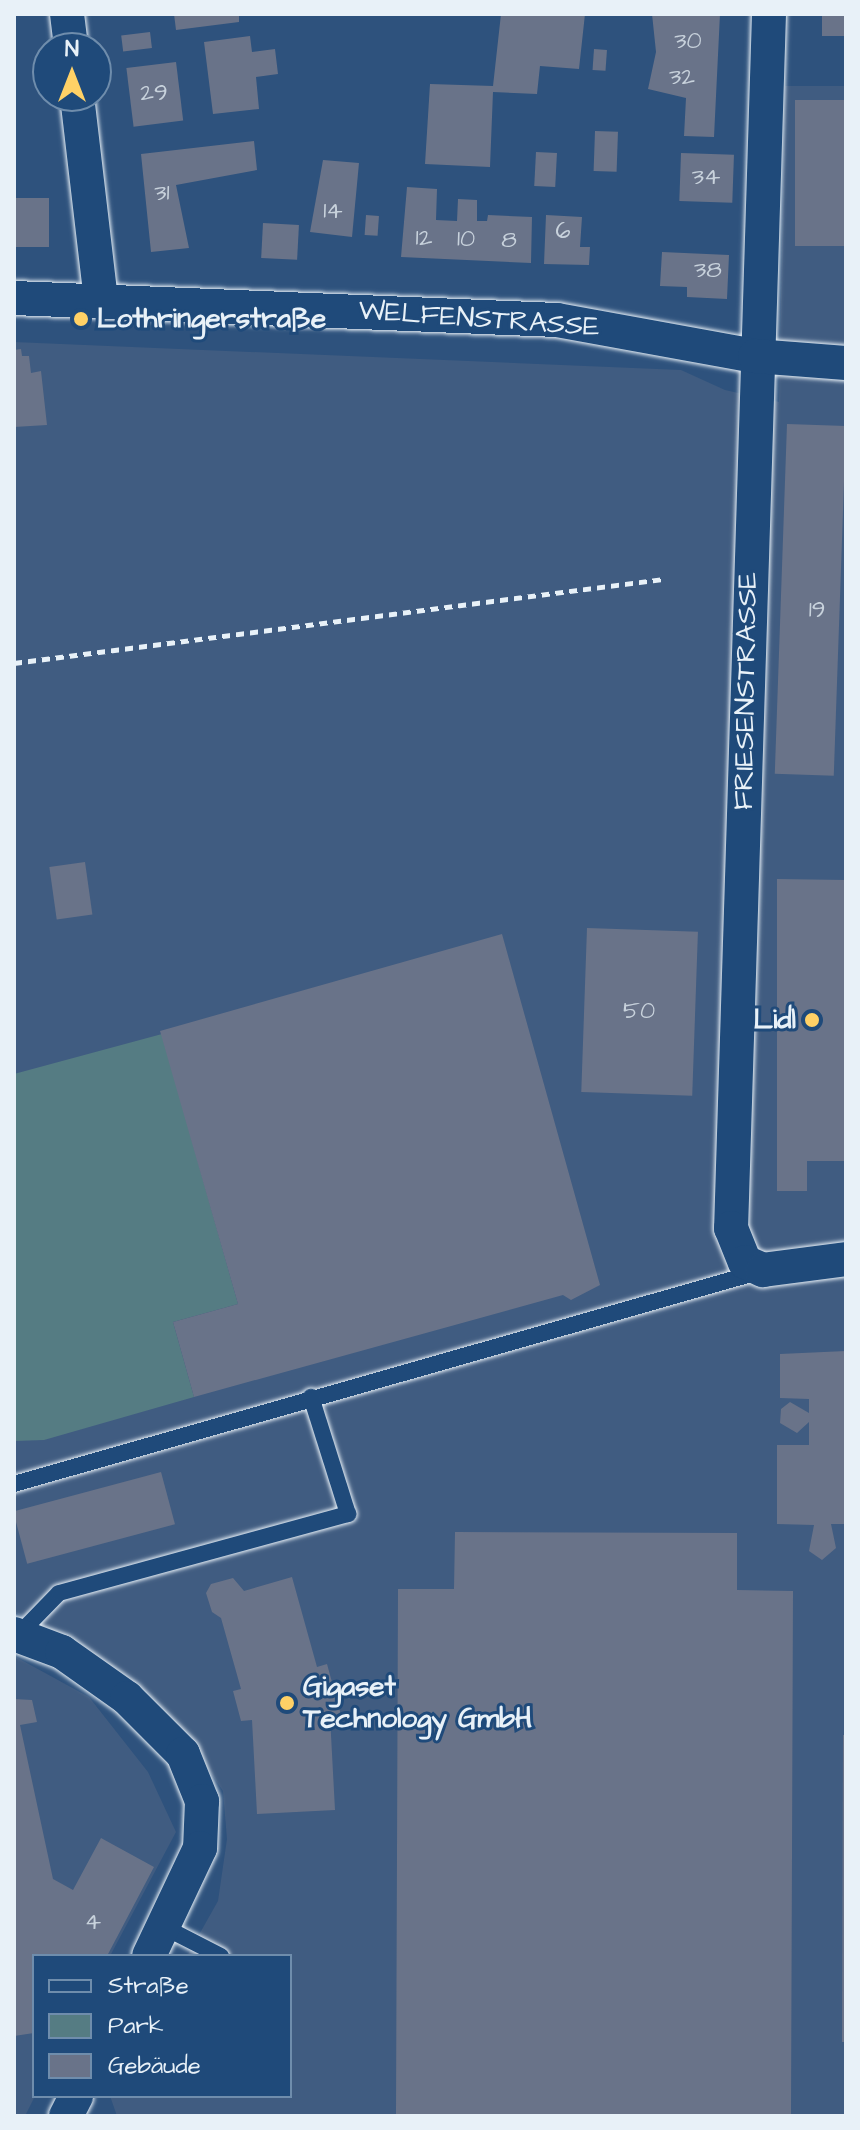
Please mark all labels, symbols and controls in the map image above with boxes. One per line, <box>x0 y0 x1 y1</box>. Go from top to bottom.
house number: 30 <box>674 28 702 56</box>
north arrow <box>32 32 112 112</box>
text: N <box>65 34 79 65</box>
house number: 32 <box>669 64 695 92</box>
house number: 29 <box>140 80 168 108</box>
house number: 34 <box>692 164 720 192</box>
house number: 31 <box>154 180 170 208</box>
house number: 14 <box>323 198 343 226</box>
house number: 6 <box>555 218 571 246</box>
house number: 12 <box>416 225 432 253</box>
house number: 10 <box>457 226 475 254</box>
house number: 8 <box>501 227 517 255</box>
house number: 38 <box>694 257 722 285</box>
street label: WELFENSTRASSE <box>357 294 601 344</box>
place label: Lothringerstraße <box>97 302 326 336</box>
marker: Lothringerstraße <box>72 310 90 328</box>
street label: FRIESENSTRASSE <box>727 572 765 810</box>
house number: 19 <box>809 597 825 625</box>
house number: 50 <box>623 998 655 1026</box>
place label: Lidl <box>754 1003 796 1037</box>
marker: Lidl <box>803 1011 821 1029</box>
place label: Gigaset Technology GmbH <box>303 1670 532 1736</box>
marker: Gigaset Technology GmbH <box>278 1694 296 1712</box>
house number: 4 <box>85 1909 101 1937</box>
legend <box>32 1954 292 2098</box>
text: Straße <box>108 1969 189 2003</box>
text: Park <box>108 2009 164 2043</box>
text: Gebäude <box>108 2049 201 2083</box>

